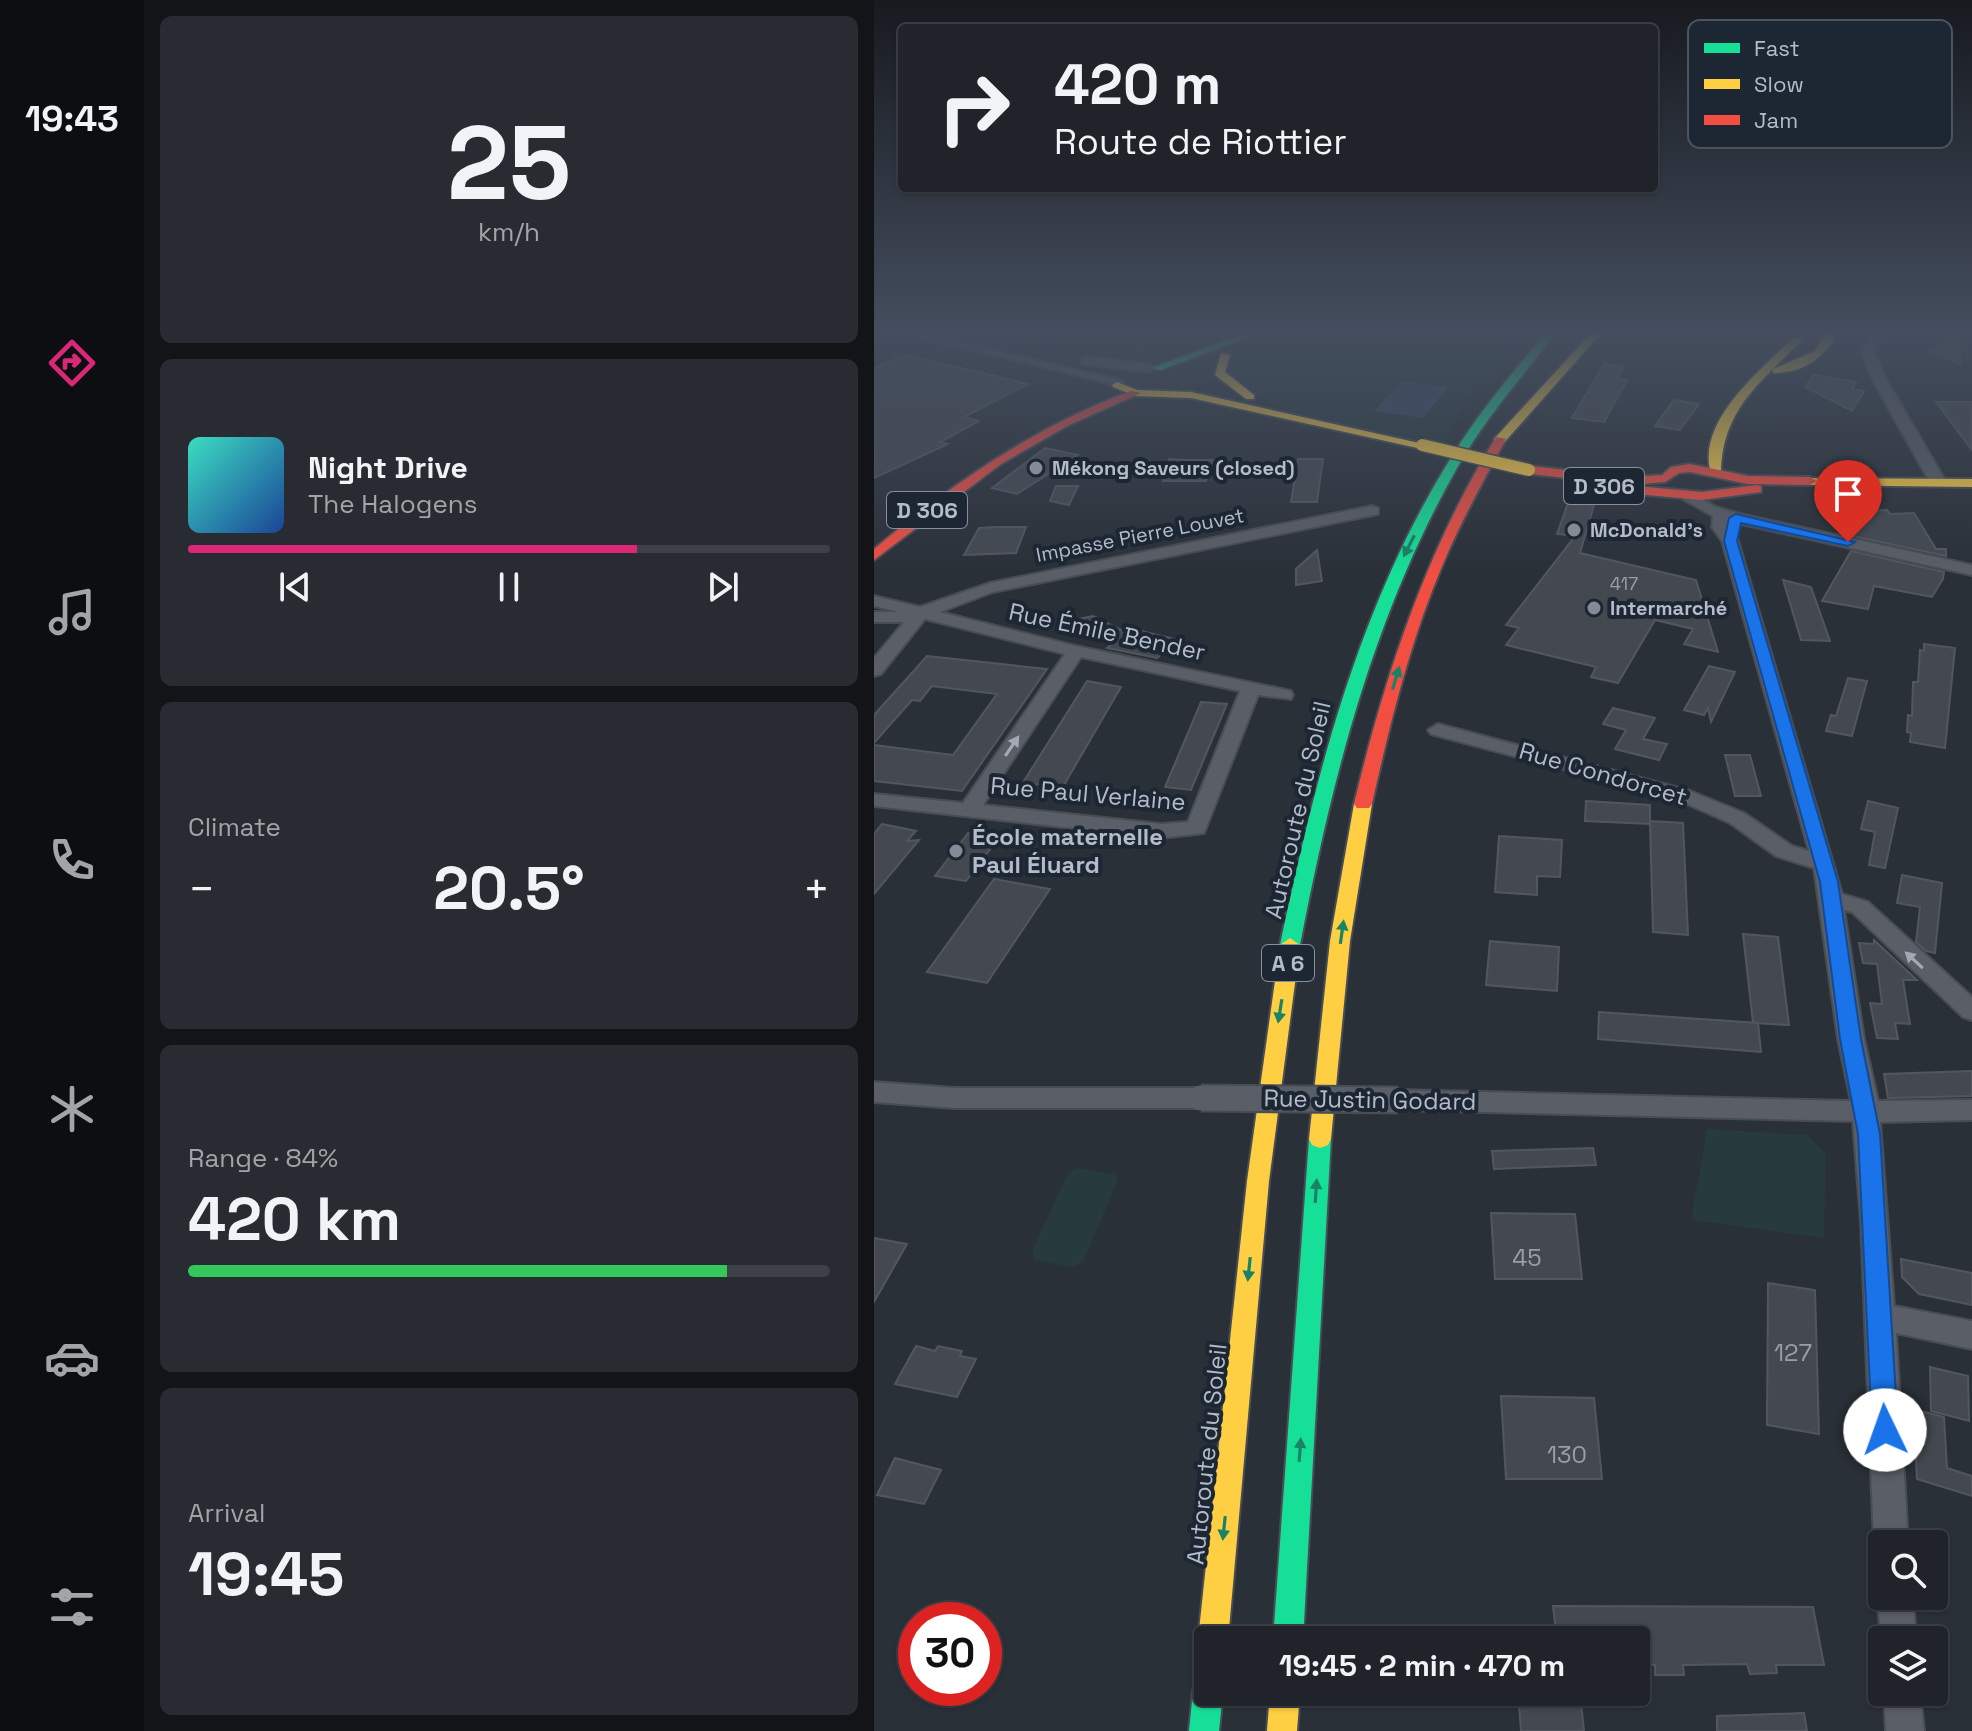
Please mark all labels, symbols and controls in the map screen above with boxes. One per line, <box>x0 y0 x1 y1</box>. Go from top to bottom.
legend <box>1688 20 1952 148</box>
text: Fast <box>1754 34 1800 62</box>
text: 420 m <box>1054 49 1221 120</box>
icon: right <box>922 56 1026 160</box>
text: Slow <box>1754 70 1804 98</box>
text: 19:43 <box>25 96 119 142</box>
text: 25 <box>447 97 571 229</box>
text: Jam <box>1754 106 1798 134</box>
text: Route de Riottier <box>1054 119 1347 165</box>
text: km/h <box>478 215 540 249</box>
icon: directions <box>44 335 100 391</box>
text: Night Drive <box>308 448 468 487</box>
place label: Mékong Saveurs (closed) <box>1052 455 1295 481</box>
marker: Mékong Saveurs (closed) <box>1027 459 1045 477</box>
pin <box>1814 460 1882 542</box>
road number: D 306 <box>1564 468 1644 504</box>
icon: arrive <box>1826 472 1870 516</box>
text: The Halogens <box>308 487 477 521</box>
road number: D 306 <box>887 492 967 528</box>
street label: Impasse Pierre Louvet <box>1034 502 1246 568</box>
place label: McDonald's <box>1590 517 1703 543</box>
marker: McDonald's <box>1565 521 1583 539</box>
one-way arrow <box>1402 535 1416 558</box>
icon: previous <box>273 565 317 609</box>
icon: pause <box>487 565 531 609</box>
icon: next <box>701 565 745 609</box>
house number: 417 <box>1610 572 1638 595</box>
icon: music <box>44 584 100 640</box>
place label: Intermarché <box>1610 595 1727 621</box>
street label: Rue Émile Bender <box>1006 596 1208 667</box>
marker: Intermarché <box>1585 599 1603 617</box>
one-way arrow <box>1390 666 1403 690</box>
street label: Autoroute du Soleil <box>1257 698 1338 922</box>
one-way arrow <box>1004 735 1019 756</box>
street label: Rue Condorcet <box>1516 735 1691 812</box>
street label: Rue Paul Verlaine <box>989 770 1187 817</box>
text: Climate <box>188 810 281 844</box>
place label: École maternelle Paul Éluard <box>972 821 1163 880</box>
icon: phone <box>44 832 100 888</box>
marker: École maternelle Paul Éluard <box>947 842 965 860</box>
text: 20.5° <box>433 850 585 927</box>
text: − <box>188 861 215 917</box>
text: + <box>803 861 830 917</box>
one-way arrow <box>1336 919 1349 944</box>
road number: A 6 <box>1262 945 1314 981</box>
one-way arrow <box>1904 951 1923 969</box>
one-way arrow <box>1273 999 1286 1024</box>
icon: climate <box>44 1081 100 1137</box>
street label: Rue Justin Godard <box>1263 1082 1477 1117</box>
text: Range · 84% <box>188 1141 338 1175</box>
one-way arrow <box>1310 1178 1323 1203</box>
text: 420 km <box>188 1181 401 1258</box>
house number: 45 <box>1512 1242 1542 1273</box>
one-way arrow <box>1242 1257 1255 1282</box>
icon: car <box>44 1330 100 1386</box>
house number: 127 <box>1774 1337 1812 1368</box>
street label: Autoroute du Soleil <box>1179 1342 1234 1566</box>
position arrow <box>1843 1388 1927 1472</box>
one-way arrow <box>1294 1437 1307 1462</box>
house number: 130 <box>1547 1439 1587 1470</box>
text: Arrival <box>188 1496 265 1530</box>
one-way arrow <box>1217 1516 1230 1541</box>
map controls <box>1868 1530 1948 1706</box>
button: search <box>1868 1530 1948 1610</box>
text: 19:45 <box>188 1536 344 1613</box>
icon: filters <box>44 1579 100 1635</box>
speed limit sign: 30 <box>898 1602 1002 1706</box>
button: layers <box>1868 1626 1948 1706</box>
text: 19:45 · 2 min · 470 m <box>1279 1646 1565 1685</box>

